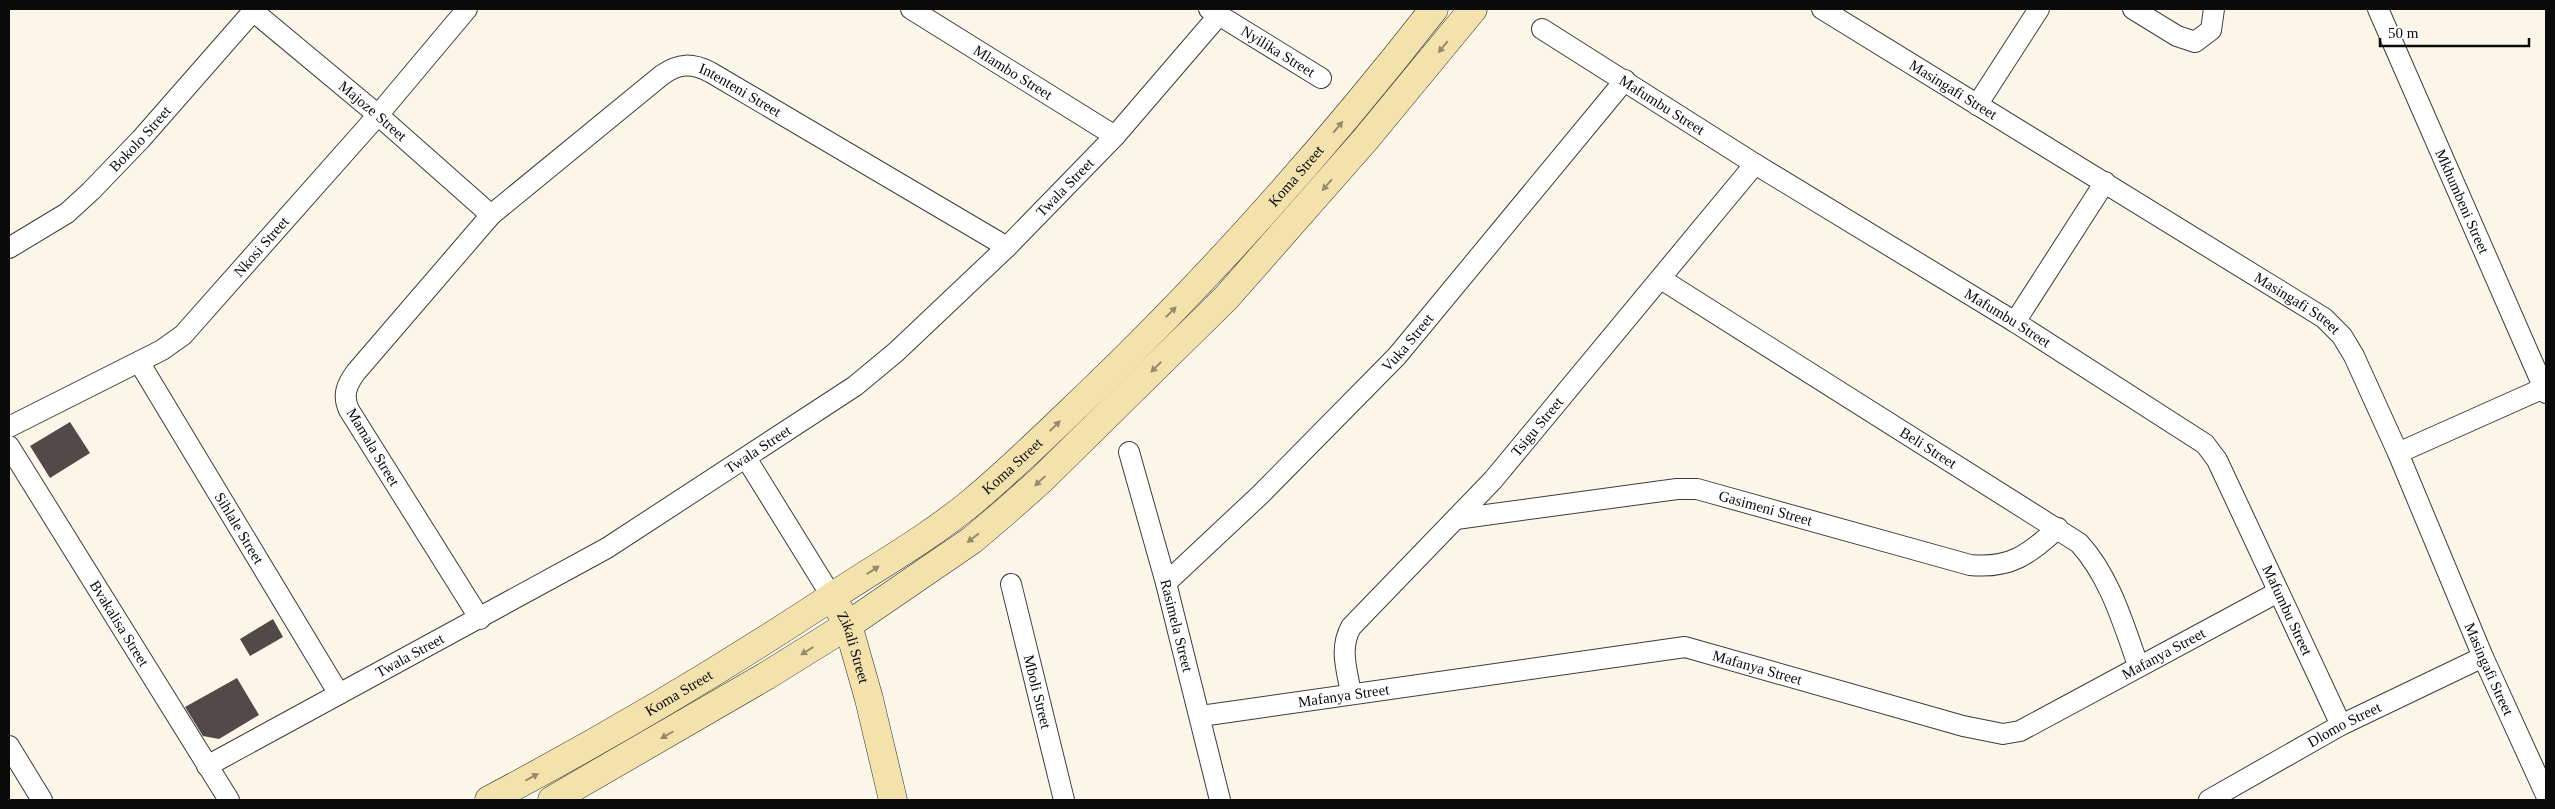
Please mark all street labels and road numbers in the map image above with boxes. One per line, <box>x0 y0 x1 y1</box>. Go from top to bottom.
street label: Nyilika Street <box>1238 23 1319 81</box>
street label: Mlambo Street <box>971 42 1056 103</box>
street label: Masingafi Street <box>1907 57 2000 123</box>
street label: Intenteni Street <box>697 60 785 120</box>
street label: Mafumbu Street <box>1616 72 1708 138</box>
street label: Majoze Street <box>336 78 410 145</box>
street label: Bokolo Street <box>106 102 175 175</box>
street label: Koma Street <box>1265 142 1327 210</box>
street label: Mkhumbeni Street <box>2432 147 2492 257</box>
street label: Twala Street <box>1033 154 1098 220</box>
street label: Nkosi Street <box>230 213 293 280</box>
street label: Masingafi Street <box>2251 269 2344 338</box>
street label: Mafumbu Street <box>1962 285 2054 351</box>
street label: Vuka Street <box>1379 310 1437 375</box>
street label: Tsigu Street <box>1508 393 1567 460</box>
street label: Mamala Street <box>344 405 403 489</box>
street label: Twala Street <box>722 422 795 477</box>
street label: Beli Street <box>1897 424 1960 472</box>
street label: Koma Street <box>979 434 1046 497</box>
street label: Gasimeni Street <box>1717 487 1815 529</box>
street label: Sihlale Street <box>211 490 267 567</box>
street label: Mafumbu Street <box>2259 562 2316 659</box>
street label: Bvakalisa Street <box>87 578 152 670</box>
street label: Rasimela Street <box>1157 578 1196 674</box>
street label: Zikali Street <box>834 608 872 686</box>
street label: Masingafi Street <box>2462 620 2517 718</box>
street label: Mafanya Street <box>2119 624 2209 683</box>
street label: Twala Street <box>373 630 447 680</box>
street label: Mafanya Street <box>1711 647 1805 688</box>
street label: Mboli Street <box>1021 653 1054 731</box>
street label: Koma Street <box>642 666 716 719</box>
street label: Mafanya Street <box>1297 681 1391 710</box>
street label: Dlomo Street <box>2305 699 2384 750</box>

